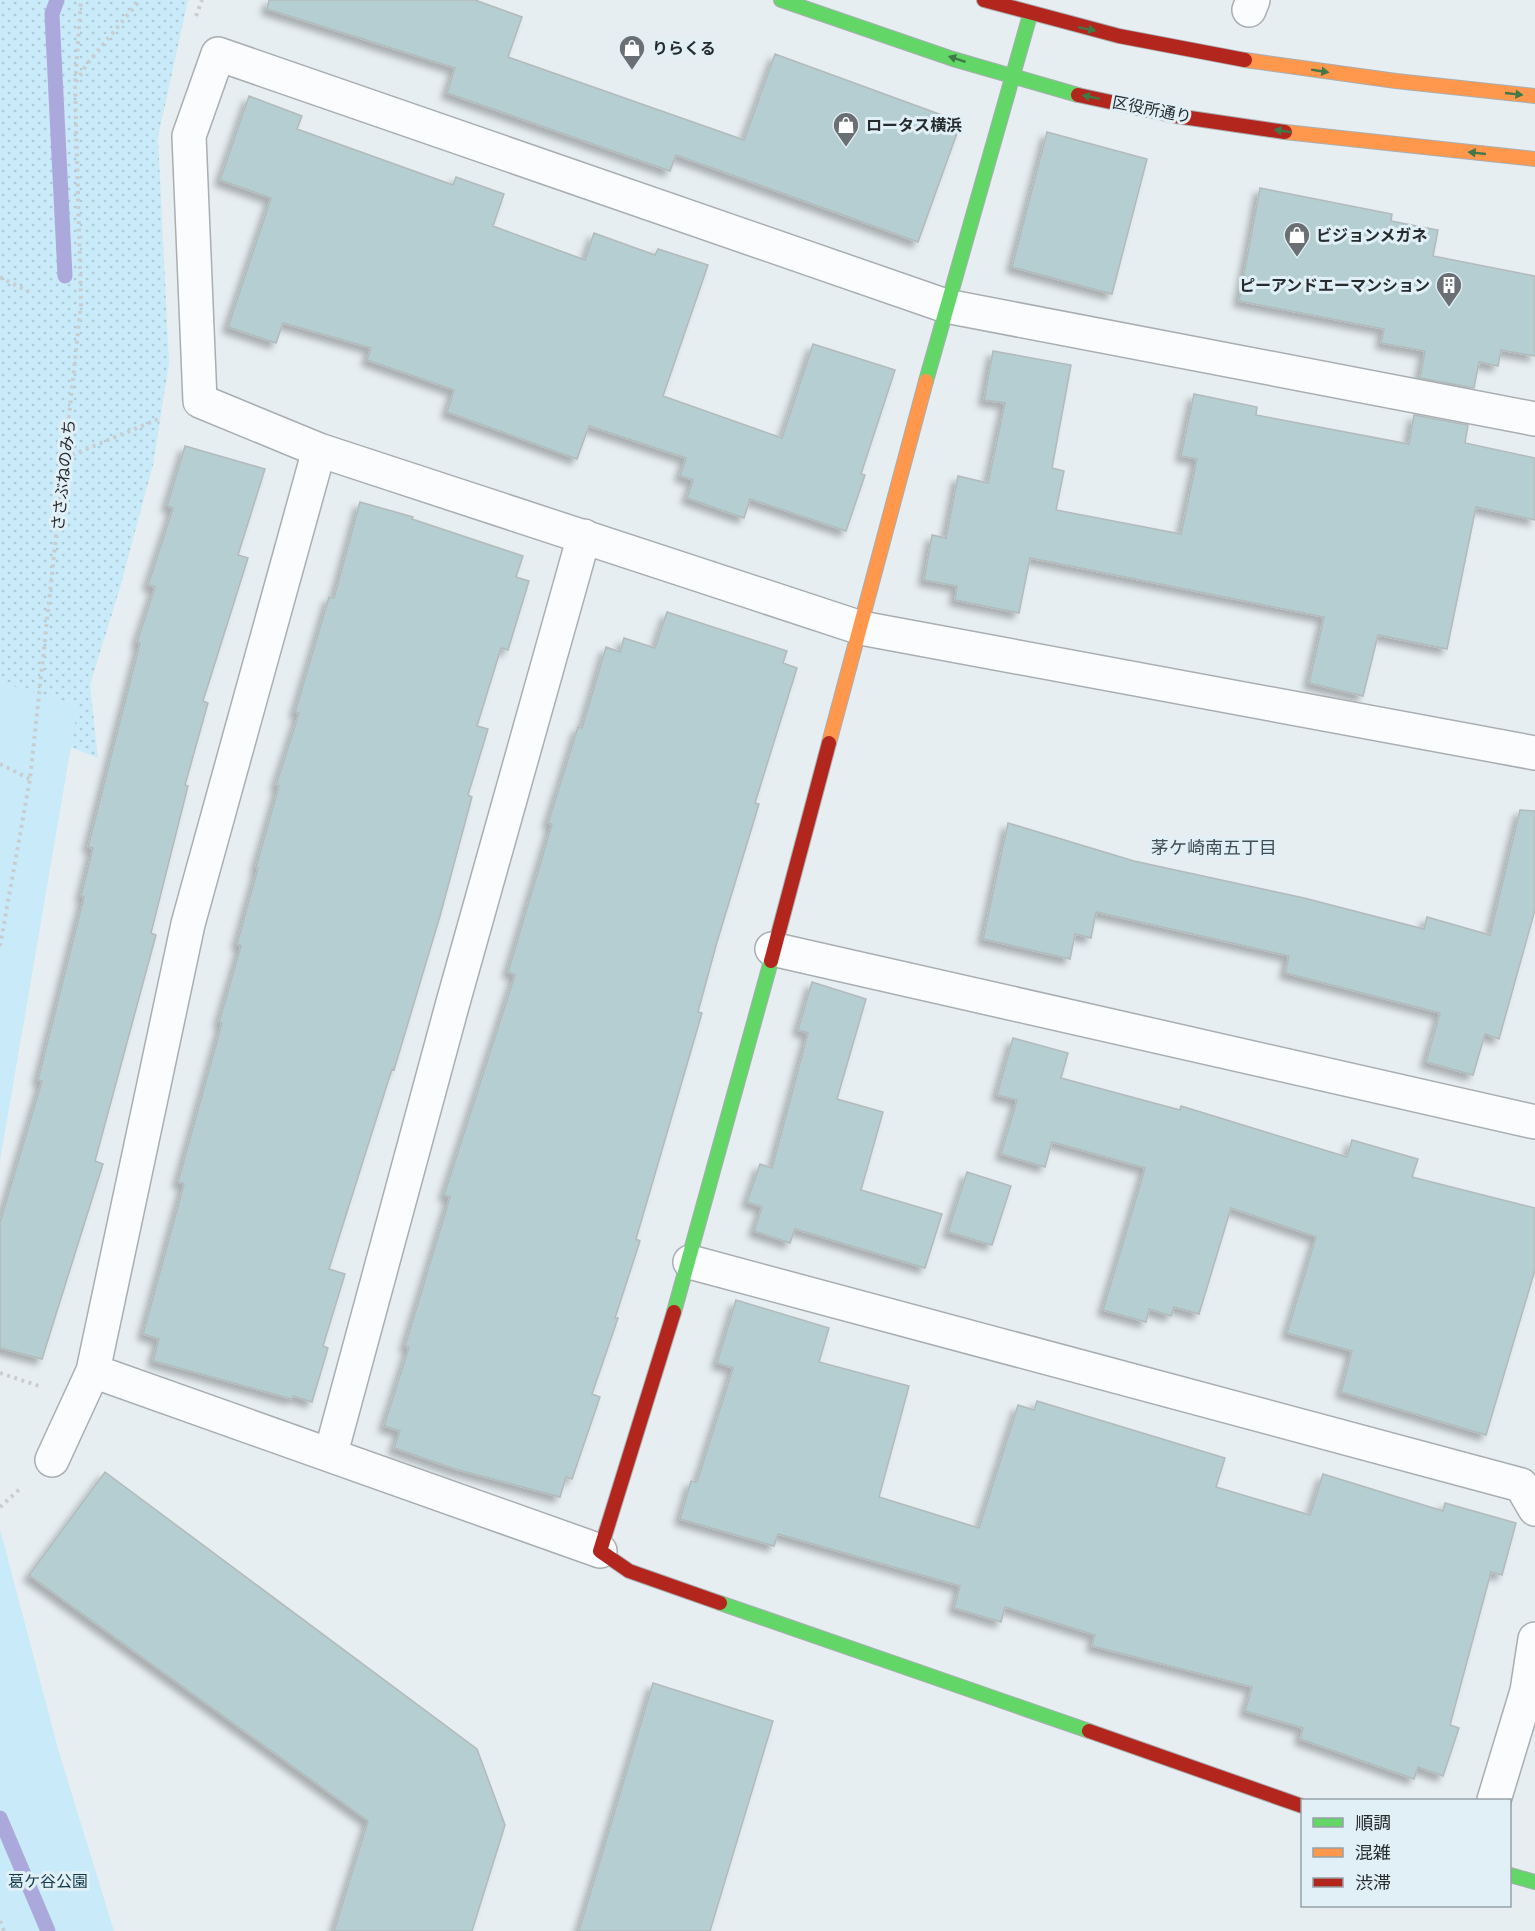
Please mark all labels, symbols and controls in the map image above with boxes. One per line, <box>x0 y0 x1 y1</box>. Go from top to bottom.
one-way arrow <box>1078 25 1096 35</box>
shop icon: りらくる <box>617 33 647 71</box>
place label: りらくる <box>652 39 716 58</box>
one-way arrow <box>948 54 966 63</box>
one-way arrow <box>1311 66 1330 75</box>
one-way arrow <box>1504 89 1523 99</box>
one-way arrow <box>1081 92 1100 101</box>
street label: 区役所通り <box>1111 93 1193 126</box>
shop icon: ロータス横浜 <box>831 110 861 148</box>
place label: ロータス横浜 <box>866 116 962 135</box>
one-way arrow <box>1274 126 1293 135</box>
one-way arrow <box>1467 148 1486 158</box>
shop icon: ビジョンメガネ <box>1282 220 1312 258</box>
place label: ビジョンメガネ <box>1316 226 1428 245</box>
building icon: ピーアンドエーマンション <box>1434 270 1464 308</box>
place label: ピーアンドエーマンション <box>1239 276 1430 295</box>
street label: ささぶねのみち <box>48 418 79 532</box>
district label: 茅ケ崎南五丁目 <box>1151 837 1277 859</box>
legend <box>1301 1799 1511 1907</box>
text: 順調 <box>1355 1812 1391 1834</box>
text: 混雑 <box>1355 1842 1391 1864</box>
park label: 葛ケ谷公園 <box>8 1872 88 1891</box>
text: 渋滞 <box>1355 1872 1391 1894</box>

